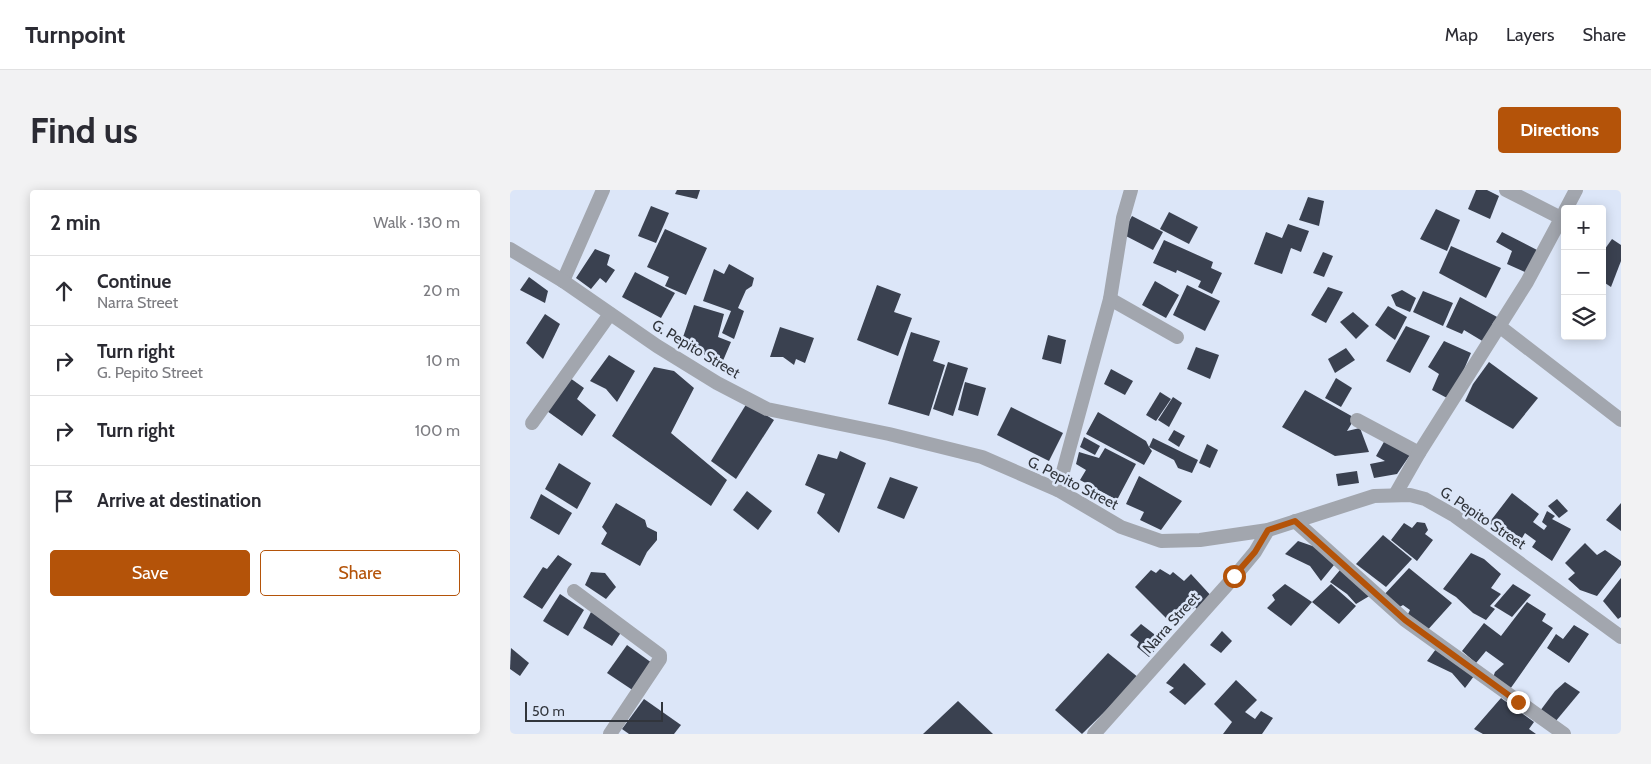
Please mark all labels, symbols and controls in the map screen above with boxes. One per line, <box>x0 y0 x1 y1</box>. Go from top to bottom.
text: Turnpoint <box>25 20 125 49</box>
text: Map <box>1445 24 1478 46</box>
text: Layers <box>1506 24 1555 46</box>
text: Share <box>1583 24 1626 46</box>
button: Directions <box>1498 107 1621 153</box>
text: Find us <box>30 109 138 152</box>
map controls <box>1561 205 1606 340</box>
button: + <box>1561 205 1606 250</box>
text: 2 min <box>50 210 101 235</box>
text: Walk · 130 m <box>373 213 460 232</box>
button: − <box>1561 250 1606 295</box>
text: Continue <box>97 270 171 293</box>
icon: ahead <box>50 277 78 305</box>
text: 20 m <box>423 281 460 300</box>
text: Narra Street <box>97 293 178 312</box>
button: layers <box>1561 295 1606 340</box>
street label: G. Pepito Street <box>649 316 743 382</box>
text: Turn right <box>97 340 175 363</box>
icon: right <box>50 347 78 375</box>
text: 10 m <box>426 351 460 370</box>
text: G. Pepito Street <box>97 363 203 382</box>
icon: right <box>50 417 78 445</box>
text: Turn right <box>97 419 175 442</box>
text: 100 m <box>415 421 460 440</box>
street label: G. Pepito Street <box>1025 452 1121 514</box>
street label: G. Pepito Street <box>1437 483 1529 553</box>
icon: arrive <box>50 487 78 515</box>
text: Arrive at destination <box>97 489 261 512</box>
button: Save <box>50 550 250 596</box>
button: Share <box>260 550 460 596</box>
route start <box>1223 565 1246 588</box>
street label: Narra Street <box>1139 589 1203 657</box>
route end <box>1507 691 1530 714</box>
scale bar <box>525 699 662 722</box>
text: 50 m <box>532 702 565 720</box>

